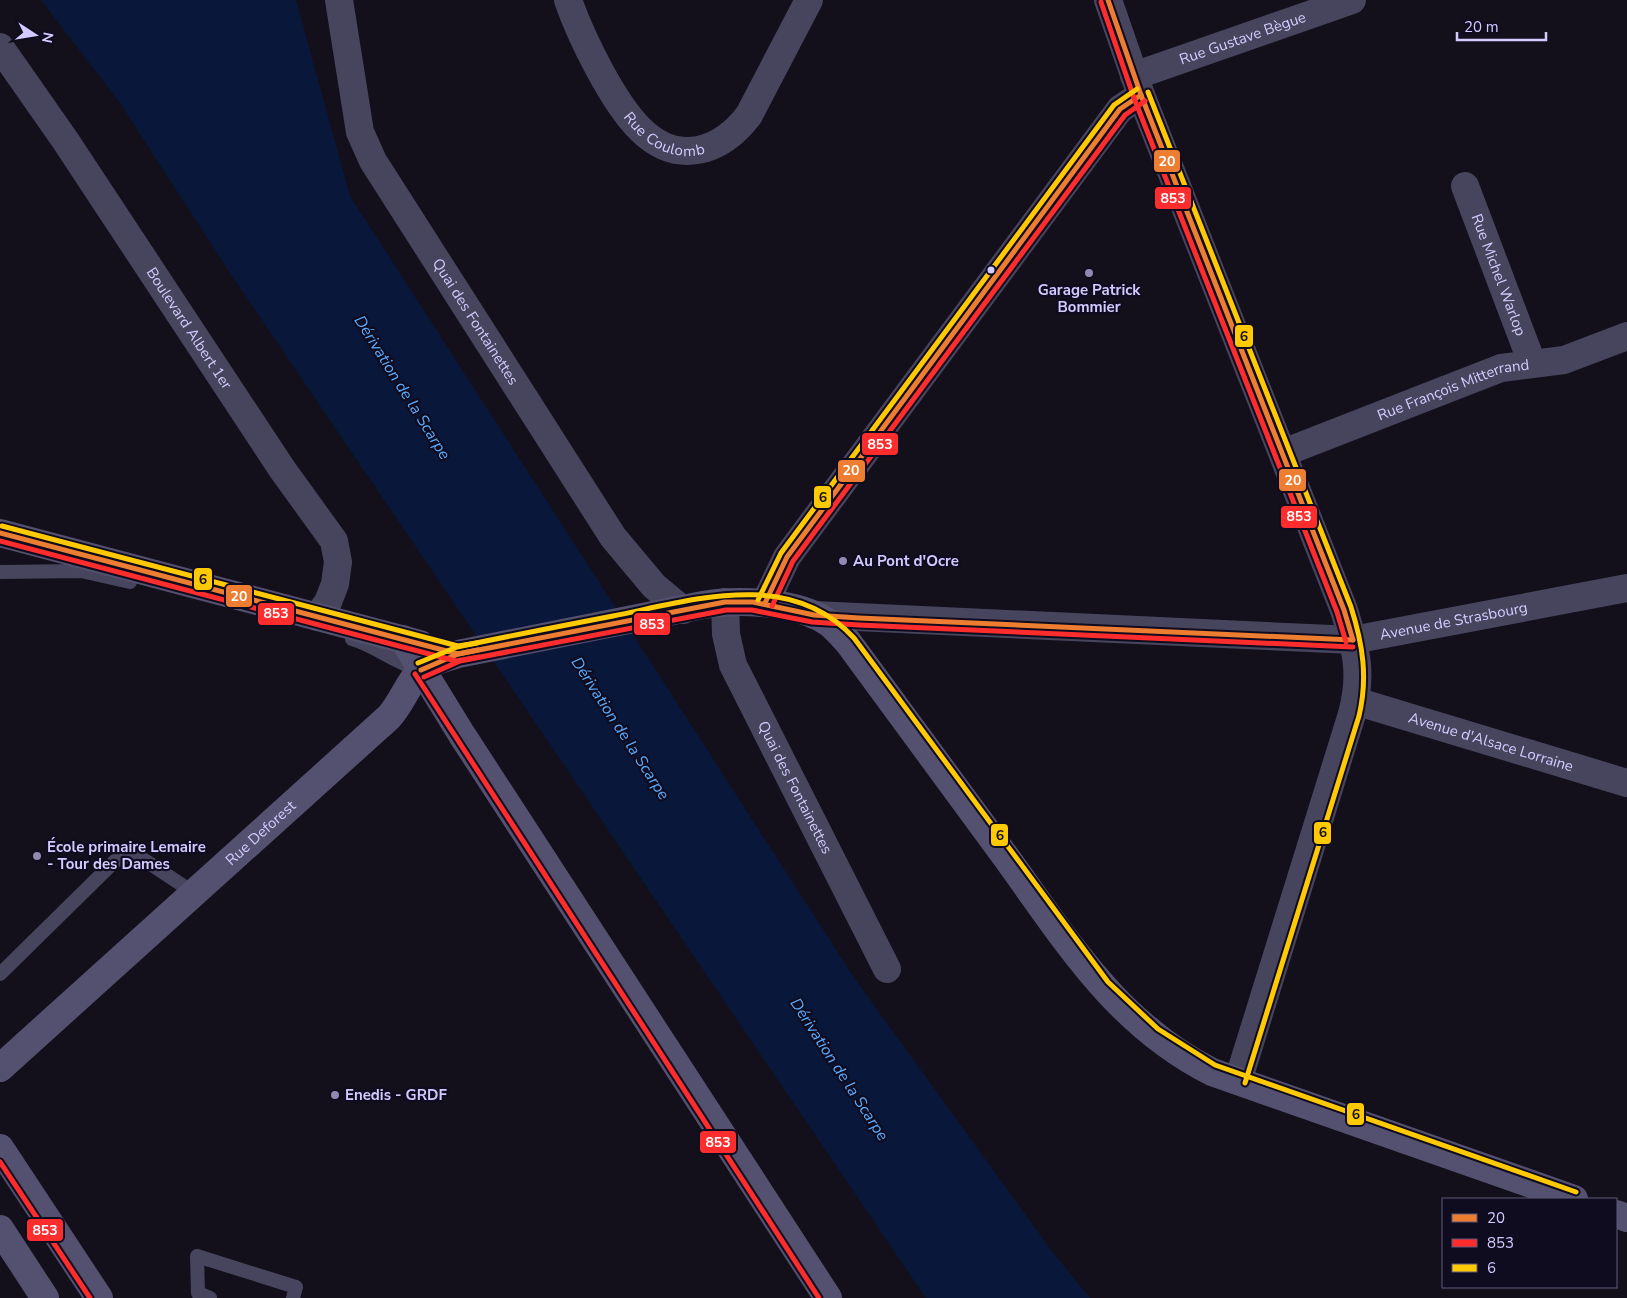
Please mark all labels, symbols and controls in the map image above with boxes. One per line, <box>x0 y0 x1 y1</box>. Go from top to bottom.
street label: Rue Gustave Bègue <box>1177 7 1309 69</box>
north arrow <box>10 10 60 60</box>
scale bar <box>1457 10 1546 42</box>
text: 20 m <box>1464 17 1499 37</box>
text: N <box>37 30 58 45</box>
street label: Rue Coulomb <box>619 108 707 161</box>
line badge: 20 <box>1153 149 1181 173</box>
text: 20 <box>1159 152 1175 171</box>
line badge: 853 <box>1154 186 1192 210</box>
text: 853 <box>1160 189 1186 208</box>
street label: Rue Michel Warlop <box>1466 211 1531 339</box>
street label: Quai des Fontainettes <box>428 254 523 389</box>
street label: Boulevard Albert 1er <box>142 263 237 394</box>
unlabelled marker <box>986 265 996 275</box>
marker: Garage Patrick Bommier <box>1083 267 1095 279</box>
place label: Garage Patrick Bommier <box>1038 280 1141 317</box>
water label: Dérivation de la Scarpe <box>349 311 456 464</box>
line badge: 6 <box>1234 324 1254 348</box>
text: 6 <box>1240 327 1248 346</box>
street label: Rue François Mitterrand <box>1374 355 1530 425</box>
line badge: 853 <box>861 432 899 456</box>
text: 853 <box>867 435 893 454</box>
line badge: 20 <box>837 459 866 483</box>
text: 20 <box>843 461 859 480</box>
line badge: 20 <box>1278 468 1307 492</box>
text: 20 <box>1285 471 1301 490</box>
line badge: 6 <box>813 485 832 509</box>
text: 6 <box>819 488 827 507</box>
line badge: 853 <box>1280 505 1318 529</box>
text: 853 <box>1286 507 1312 526</box>
place label: Au Pont d'Ocre <box>853 551 959 571</box>
marker: Au Pont d'Ocre <box>837 555 849 567</box>
line badge: 6 <box>193 567 213 591</box>
text: 6 <box>199 570 207 589</box>
line badge: 20 <box>225 584 253 608</box>
text: 20 <box>231 587 247 606</box>
street label: Avenue de Strasbourg <box>1378 597 1529 645</box>
line badge: 853 <box>257 602 295 626</box>
text: 853 <box>263 604 289 623</box>
line badge: 853 <box>633 612 671 636</box>
text: 853 <box>639 615 665 634</box>
water label: Dérivation de la Scarpe <box>566 653 675 805</box>
street label: Avenue d'Alsace Lorraine <box>1406 708 1576 776</box>
street label: Quai des Fontainettes <box>753 718 837 857</box>
street label: Rue Deforest <box>221 795 301 870</box>
line badge: 6 <box>1313 821 1332 845</box>
line badge: 6 <box>990 823 1009 847</box>
text: 6 <box>1319 823 1327 842</box>
text: 6 <box>996 826 1004 845</box>
place label: École primaire Lemaire - Tour des Dames <box>47 837 206 874</box>
marker: École primaire Lemaire - Tour des Dames <box>31 850 43 862</box>
water label: Dérivation de la Scarpe <box>785 994 894 1146</box>
place label: Enedis - GRDF <box>345 1085 447 1105</box>
marker: Enedis - GRDF <box>329 1089 341 1101</box>
line badge: 6 <box>1346 1102 1365 1126</box>
text: 6 <box>1352 1105 1360 1124</box>
line badge: 853 <box>699 1130 737 1154</box>
text: 853 <box>705 1133 731 1152</box>
legend <box>1442 1198 1617 1288</box>
text: 20 <box>1487 1208 1505 1228</box>
line badge: 853 <box>26 1218 64 1242</box>
text: 853 <box>32 1221 58 1240</box>
text: 853 <box>1487 1233 1514 1253</box>
text: 6 <box>1487 1258 1496 1278</box>

